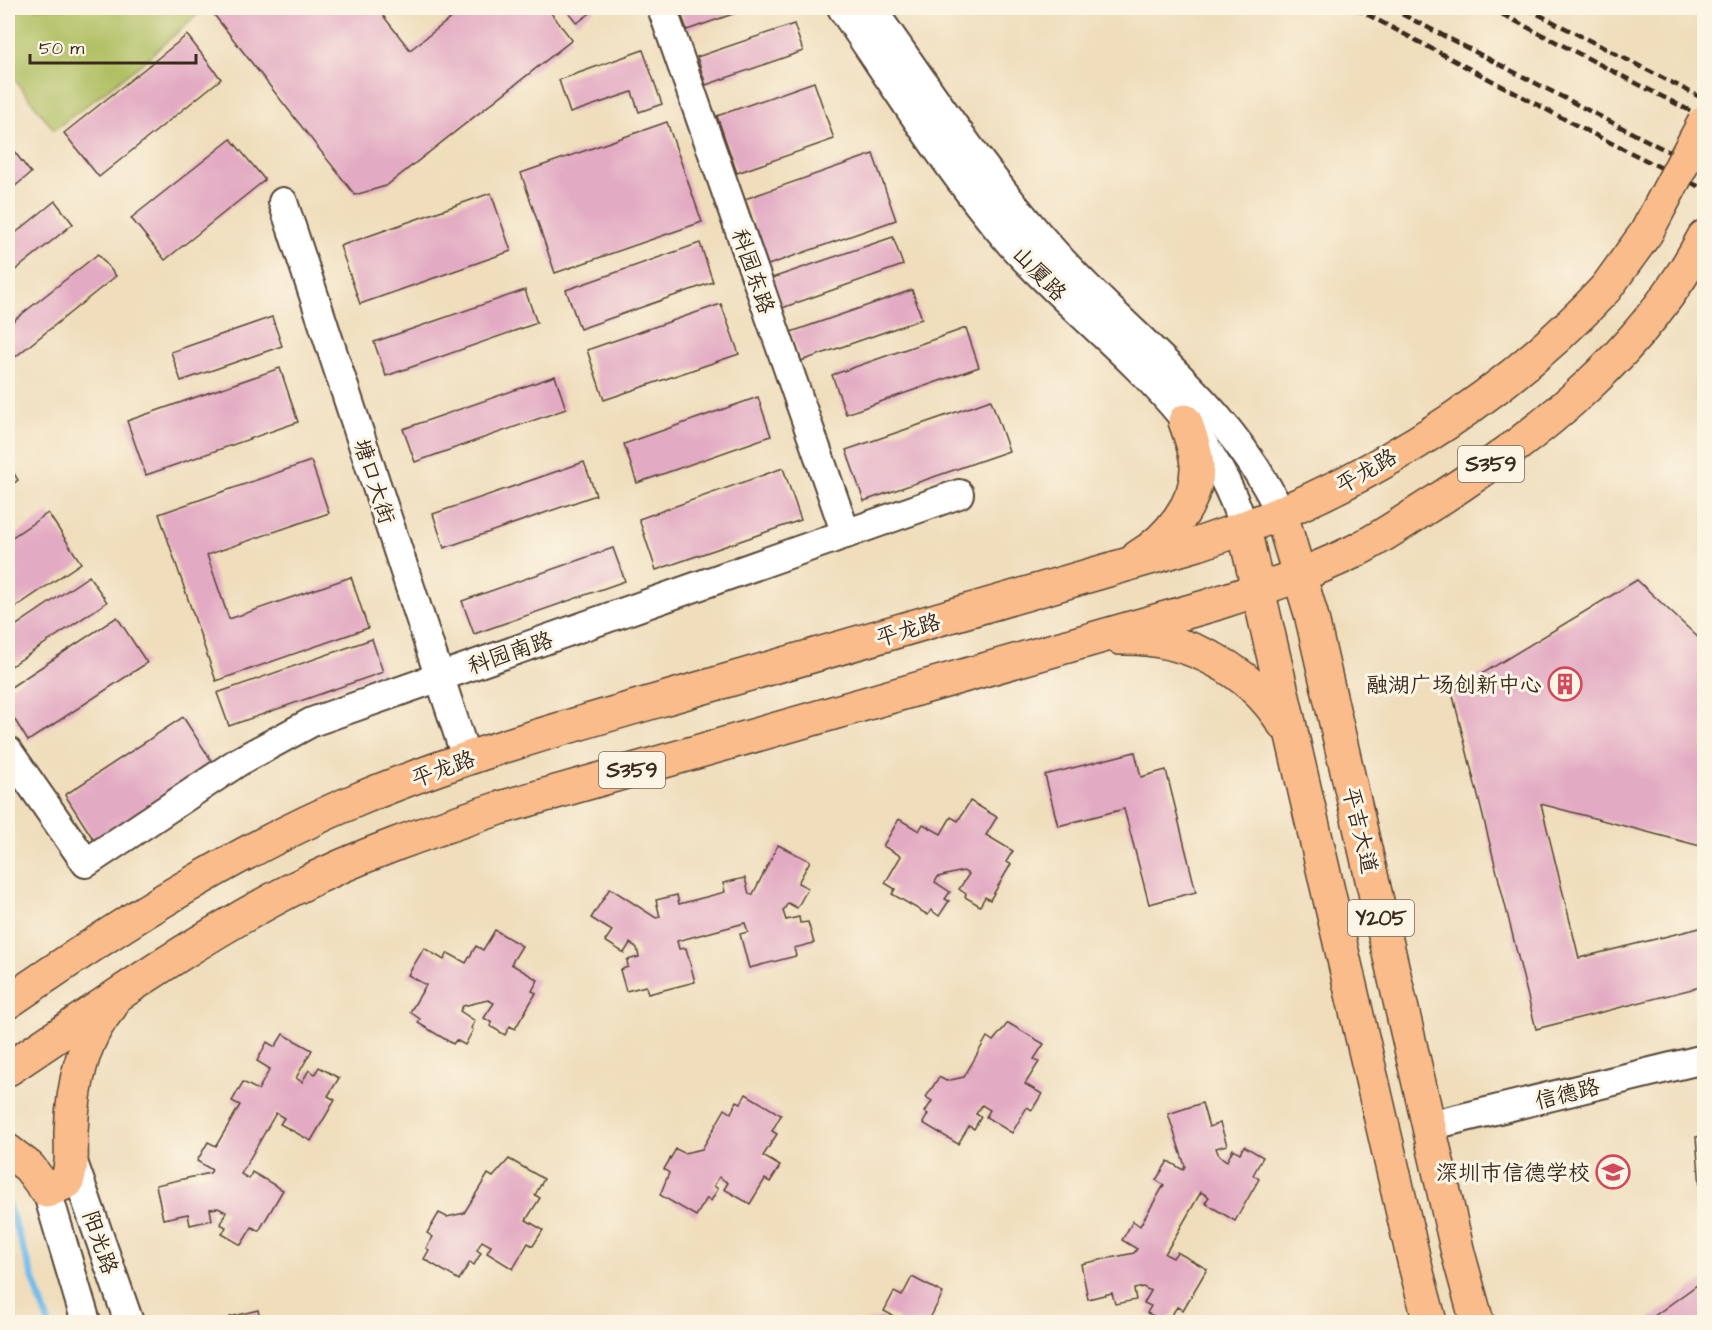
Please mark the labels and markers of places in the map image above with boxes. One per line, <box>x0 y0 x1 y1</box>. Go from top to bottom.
building icon: 融湖广场创新中心 <box>1547 666 1583 702</box>
place label: 融湖广场创新中心 <box>1366 670 1542 701</box>
school or university icon: 深圳市信德学校 <box>1595 1154 1631 1190</box>
place label: 深圳市信德学校 <box>1436 1158 1590 1189</box>

